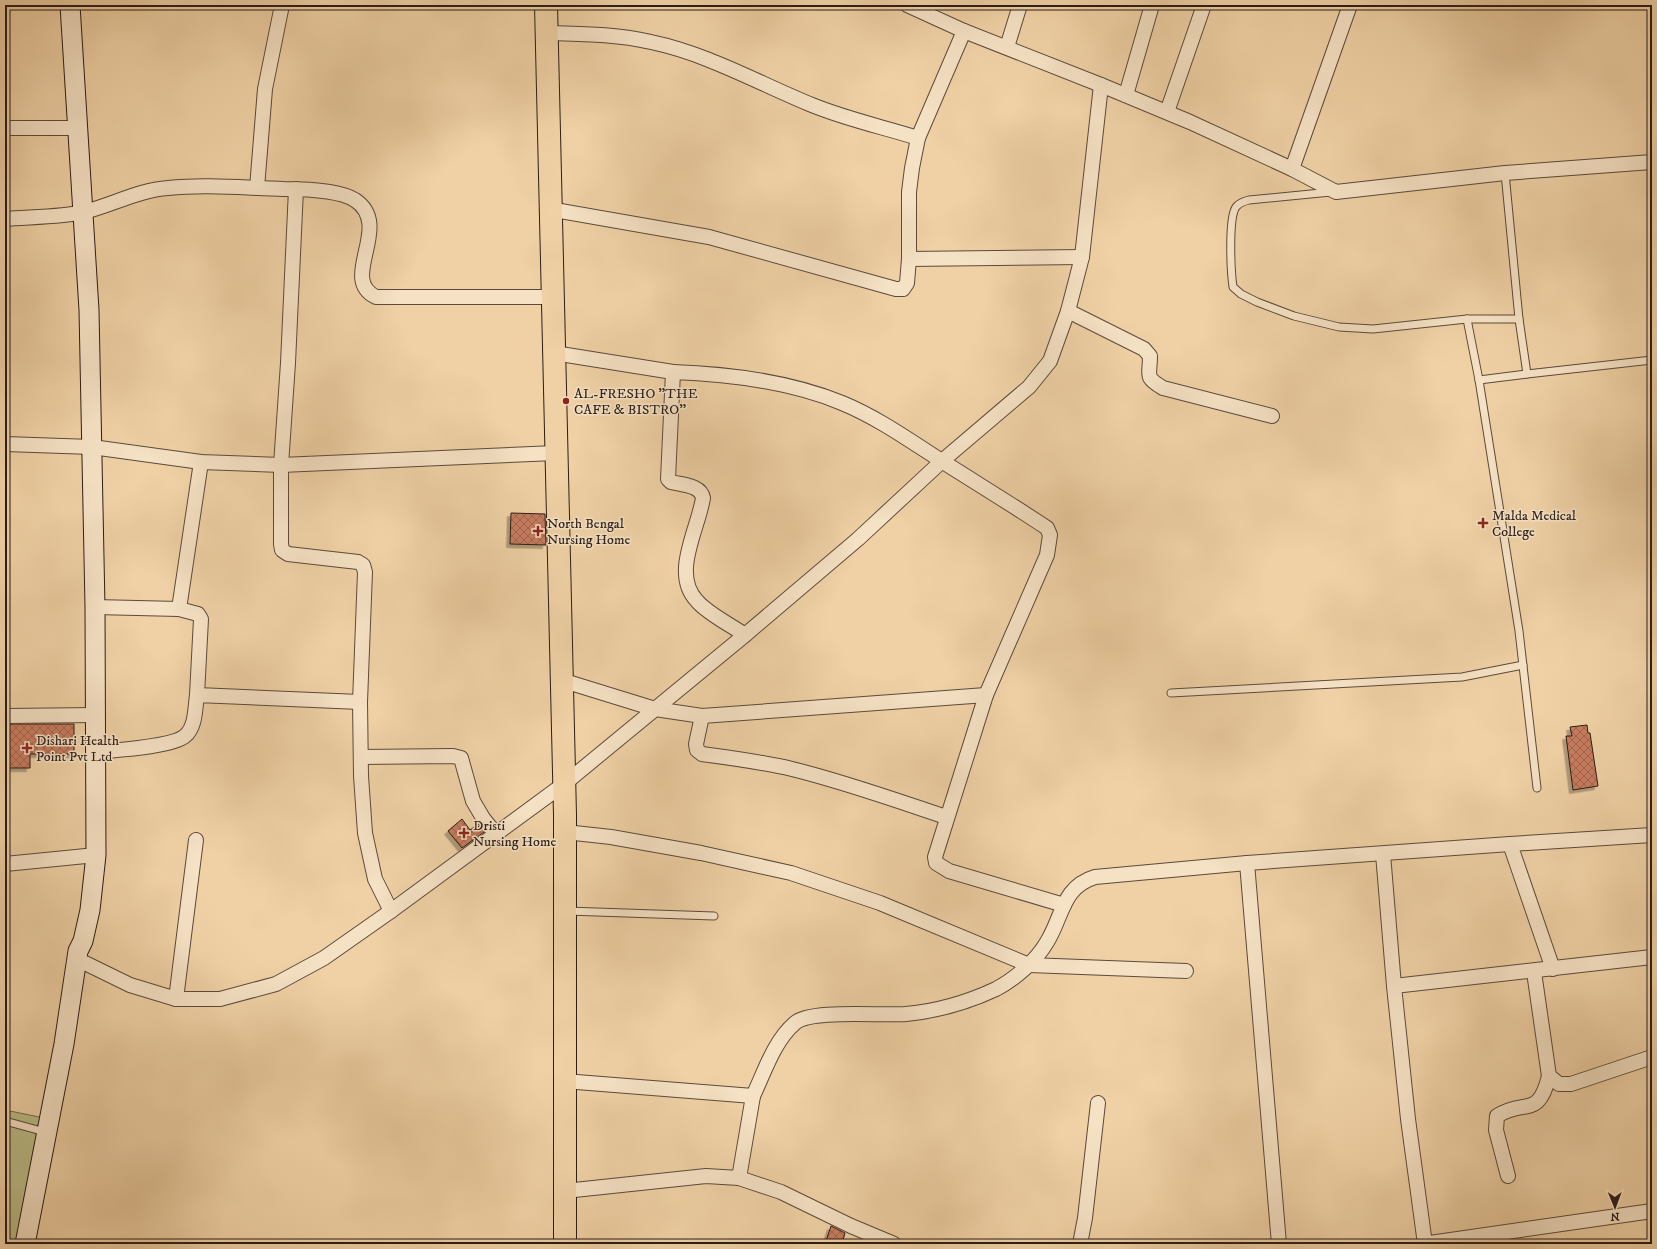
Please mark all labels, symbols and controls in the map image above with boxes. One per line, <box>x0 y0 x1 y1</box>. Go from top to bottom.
place label: AL-FRESHO "THE CAFE & BISTRO" <box>574 385 698 419</box>
marker: AL-FRESHO "THE CAFE & BISTRO" <box>561 396 571 406</box>
place label: Malda Medical College <box>1492 507 1577 541</box>
place label: North Bengal Nursing Home <box>547 515 630 549</box>
marker: Malda Medical College <box>1477 517 1489 529</box>
marker: North Bengal Nursing Home <box>532 525 544 537</box>
place label: Dishari Health Point Pvt Ltd <box>36 732 120 766</box>
marker: Dishari Health Point Pvt Ltd <box>21 742 33 754</box>
place label: Dristi Nursing Home <box>473 817 556 851</box>
marker: Dristi Nursing Home <box>458 827 470 839</box>
north arrow <box>1595 1187 1635 1227</box>
text: N <box>1611 1209 1620 1223</box>

